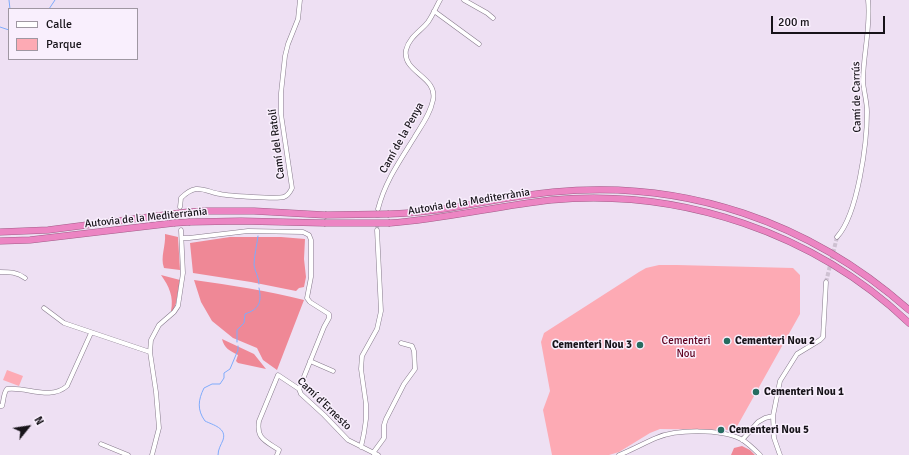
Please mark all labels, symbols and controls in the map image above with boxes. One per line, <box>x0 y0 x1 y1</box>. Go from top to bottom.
legend <box>8 8 138 60</box>
scale bar <box>773 8 887 34</box>
text: 200 m <box>778 15 810 30</box>
text: Calle <box>46 17 72 32</box>
text: Parque <box>46 37 82 52</box>
street label: Camí de Carrús <box>850 61 864 133</box>
street label: Camí de la Penya <box>377 100 427 176</box>
street label: Camí del Ratolí <box>266 108 288 180</box>
street label: Autovia de la Mediterrània <box>407 186 531 218</box>
street label: Autovia de la Mediterrània <box>84 205 208 231</box>
park label: Cementeri Nou <box>662 334 710 360</box>
place label: Cementeri Nou 2 <box>735 334 815 348</box>
marker: Cementeri Nou 2 <box>722 336 732 346</box>
place label: Cementeri Nou 3 <box>552 338 632 352</box>
marker: Cementeri Nou 3 <box>635 340 645 350</box>
street label: Camí d'Ernesto <box>294 375 354 433</box>
place label: Cementeri Nou 1 <box>764 385 844 399</box>
marker: Cementeri Nou 1 <box>751 387 761 397</box>
north arrow <box>8 407 48 447</box>
text: N <box>31 414 46 427</box>
place label: Cementeri Nou 5 <box>729 423 809 437</box>
marker: Cementeri Nou 5 <box>716 425 726 435</box>

